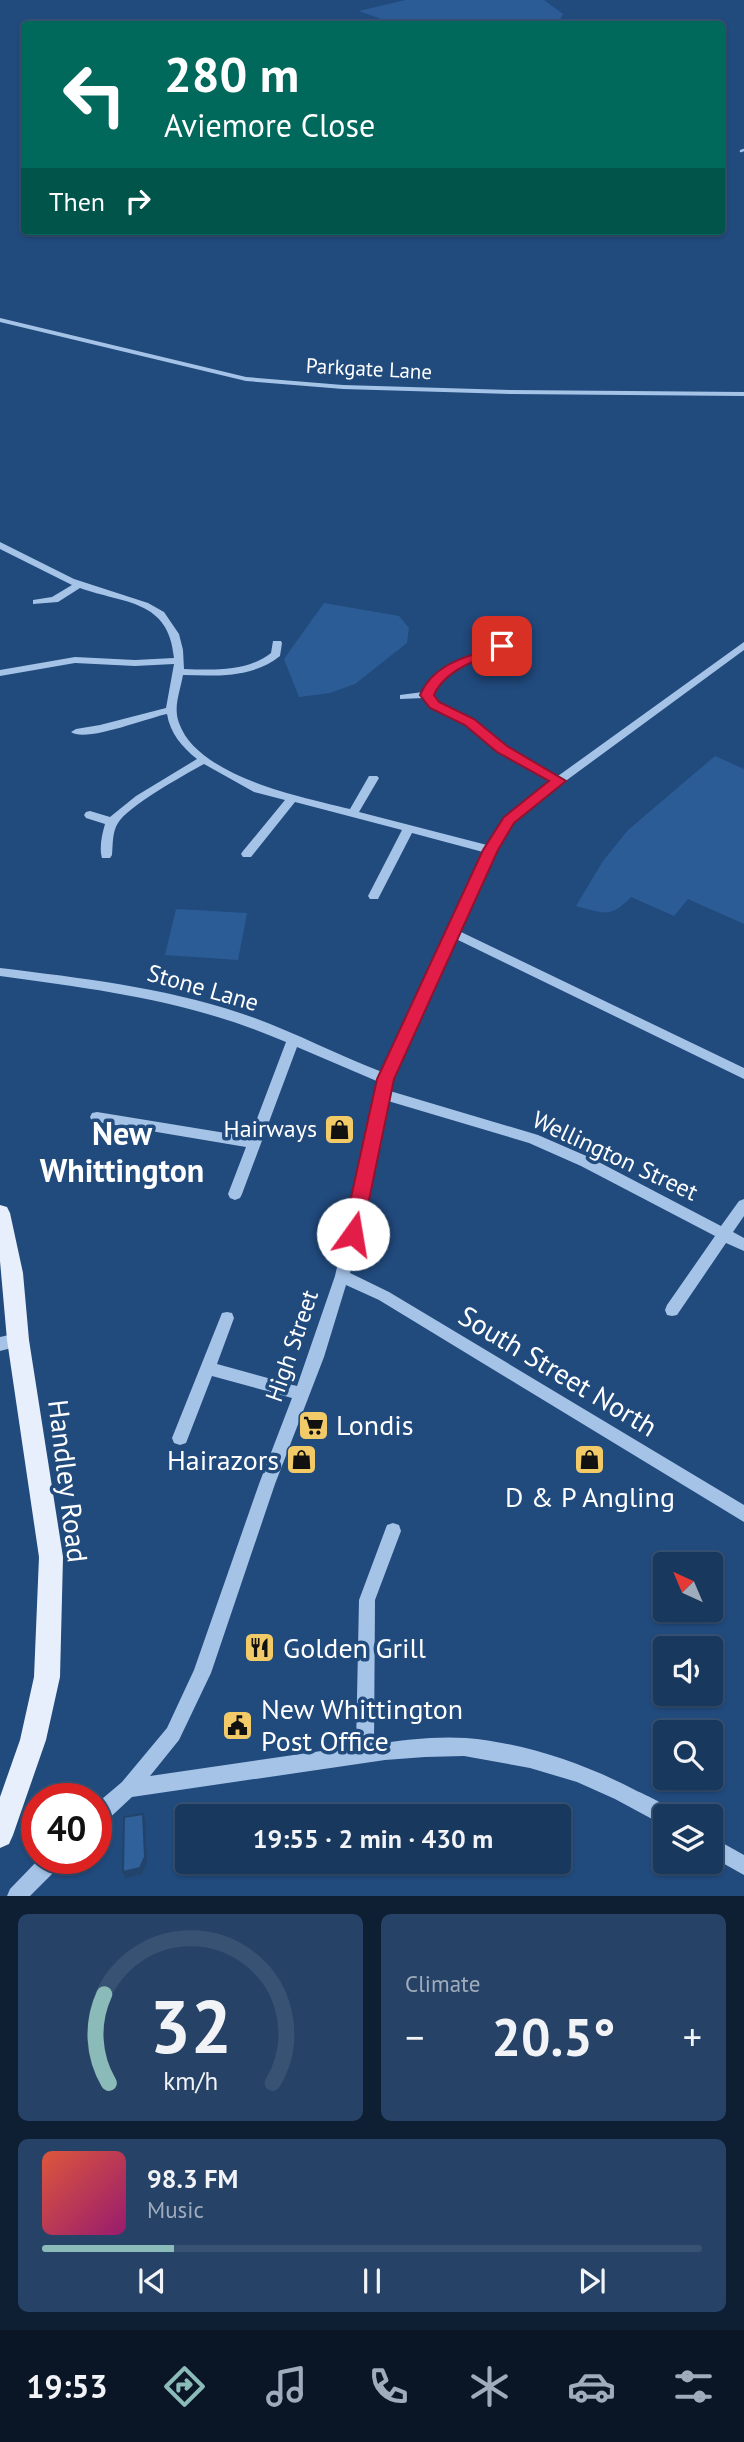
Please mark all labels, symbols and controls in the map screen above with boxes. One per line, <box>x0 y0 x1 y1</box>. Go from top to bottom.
text: 280 m <box>164 42 299 106</box>
icon: left <box>49 49 140 140</box>
text: Aviemore Close <box>164 104 375 146</box>
icon: right <box>119 182 157 220</box>
text: Then <box>49 185 105 218</box>
street label: Parkgate Lane <box>305 352 433 385</box>
pin <box>472 616 532 676</box>
icon: arrive <box>483 627 521 665</box>
street label: Stone Lane <box>144 957 262 1018</box>
street label: Wellington Street <box>528 1104 703 1207</box>
district label: New Whittington <box>40 1112 204 1191</box>
shop icon: Hairways <box>323 1112 357 1146</box>
place label: Hairways <box>224 1113 317 1144</box>
position arrow <box>316 1197 390 1271</box>
street label: High Street <box>258 1286 325 1406</box>
street label: South Street North <box>452 1297 664 1444</box>
street label: Handley Road <box>40 1397 97 1564</box>
place label: Londis <box>336 1406 414 1443</box>
supermarket icon: Londis <box>296 1408 330 1442</box>
place label: Hairazors <box>167 1441 279 1478</box>
shop icon: Hairazors <box>285 1443 319 1477</box>
shop icon: D & P Angling <box>573 1443 607 1477</box>
place label: D & P Angling <box>505 1478 675 1515</box>
north arrow <box>653 1552 723 1622</box>
map controls <box>653 1552 723 1874</box>
place label: Golden Grill <box>283 1629 426 1666</box>
restaurant icon: Golden Grill <box>243 1631 277 1665</box>
button: sound <box>653 1636 723 1706</box>
place label: New Whittington Post Office <box>261 1690 463 1759</box>
public building icon: New Whittington Post Office <box>221 1708 255 1742</box>
button: search <box>653 1720 723 1790</box>
speed limit sign: 40 <box>21 1783 112 1874</box>
button: layers <box>653 1804 723 1874</box>
text: 19:55 · 2 min · 430 m <box>253 1822 493 1855</box>
text: Climate <box>405 1969 480 1998</box>
text: 32 <box>149 1980 232 2074</box>
text: 20.5° <box>492 2003 615 2070</box>
text: − <box>405 2012 424 2061</box>
text: + <box>683 2012 702 2061</box>
text: km/h <box>163 2065 218 2097</box>
text: 98.3 FM <box>147 2162 238 2195</box>
text: Music <box>147 2195 204 2224</box>
icon: previous <box>133 2262 171 2300</box>
icon: pause <box>353 2262 391 2300</box>
icon: next <box>573 2262 611 2300</box>
icon: directions <box>160 2362 209 2411</box>
icon: music <box>262 2362 311 2411</box>
icon: phone <box>364 2362 413 2411</box>
icon: climate <box>465 2362 514 2411</box>
icon: car <box>567 2362 616 2411</box>
icon: filters <box>669 2362 718 2411</box>
text: 19:53 <box>26 2365 108 2407</box>

